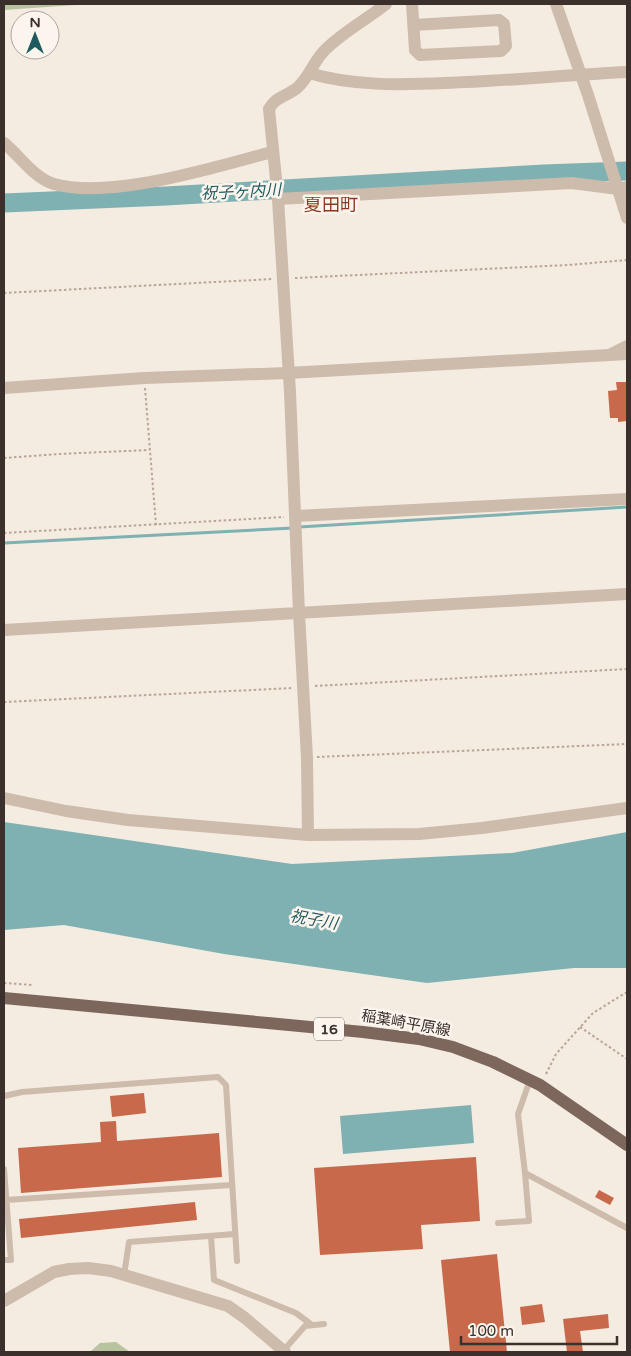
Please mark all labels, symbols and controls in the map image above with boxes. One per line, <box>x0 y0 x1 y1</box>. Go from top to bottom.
north arrow <box>10 10 60 60</box>
text: N <box>29 14 41 31</box>
water label: 祝子ヶ内川 <box>201 180 284 204</box>
district label: 夏田町 <box>304 194 358 216</box>
water label: 祝子川 <box>288 906 341 934</box>
street label: 稲葉崎平原線 <box>360 1006 452 1040</box>
road number: 16 <box>314 1018 344 1040</box>
scale bar <box>461 1314 617 1346</box>
text: 100 m <box>468 1322 514 1340</box>

